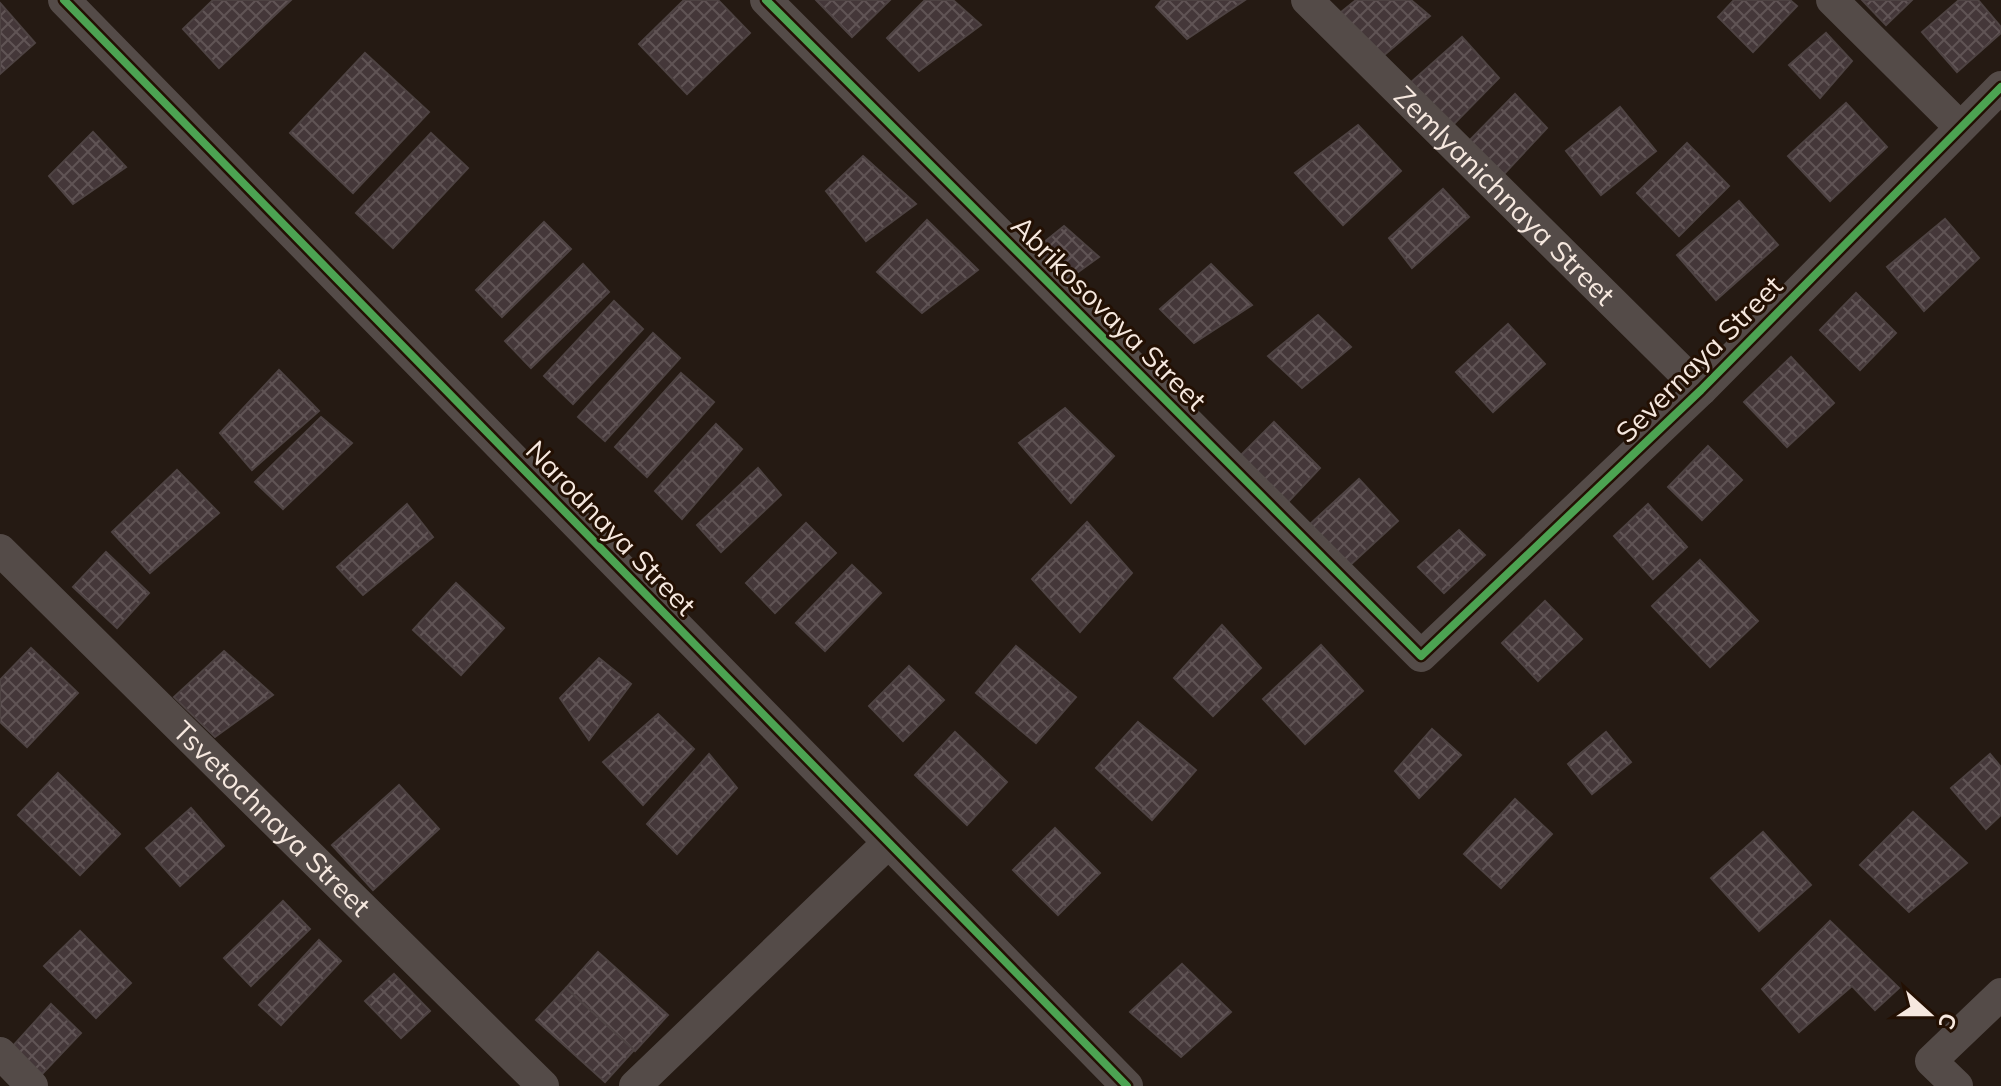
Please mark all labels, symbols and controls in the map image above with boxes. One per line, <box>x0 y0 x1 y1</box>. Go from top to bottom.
street label: Zemlyanichnaya Street <box>1387 78 1623 312</box>
street label: Abrikosovaya Street <box>1005 208 1214 418</box>
street label: Severnaya Street <box>1608 268 1790 449</box>
street label: Narodnaya Street <box>519 433 704 623</box>
street label: Tsvetochnaya Street <box>166 713 378 923</box>
north arrow <box>1889 974 1969 1054</box>
text: С <box>1932 1009 1963 1033</box>

